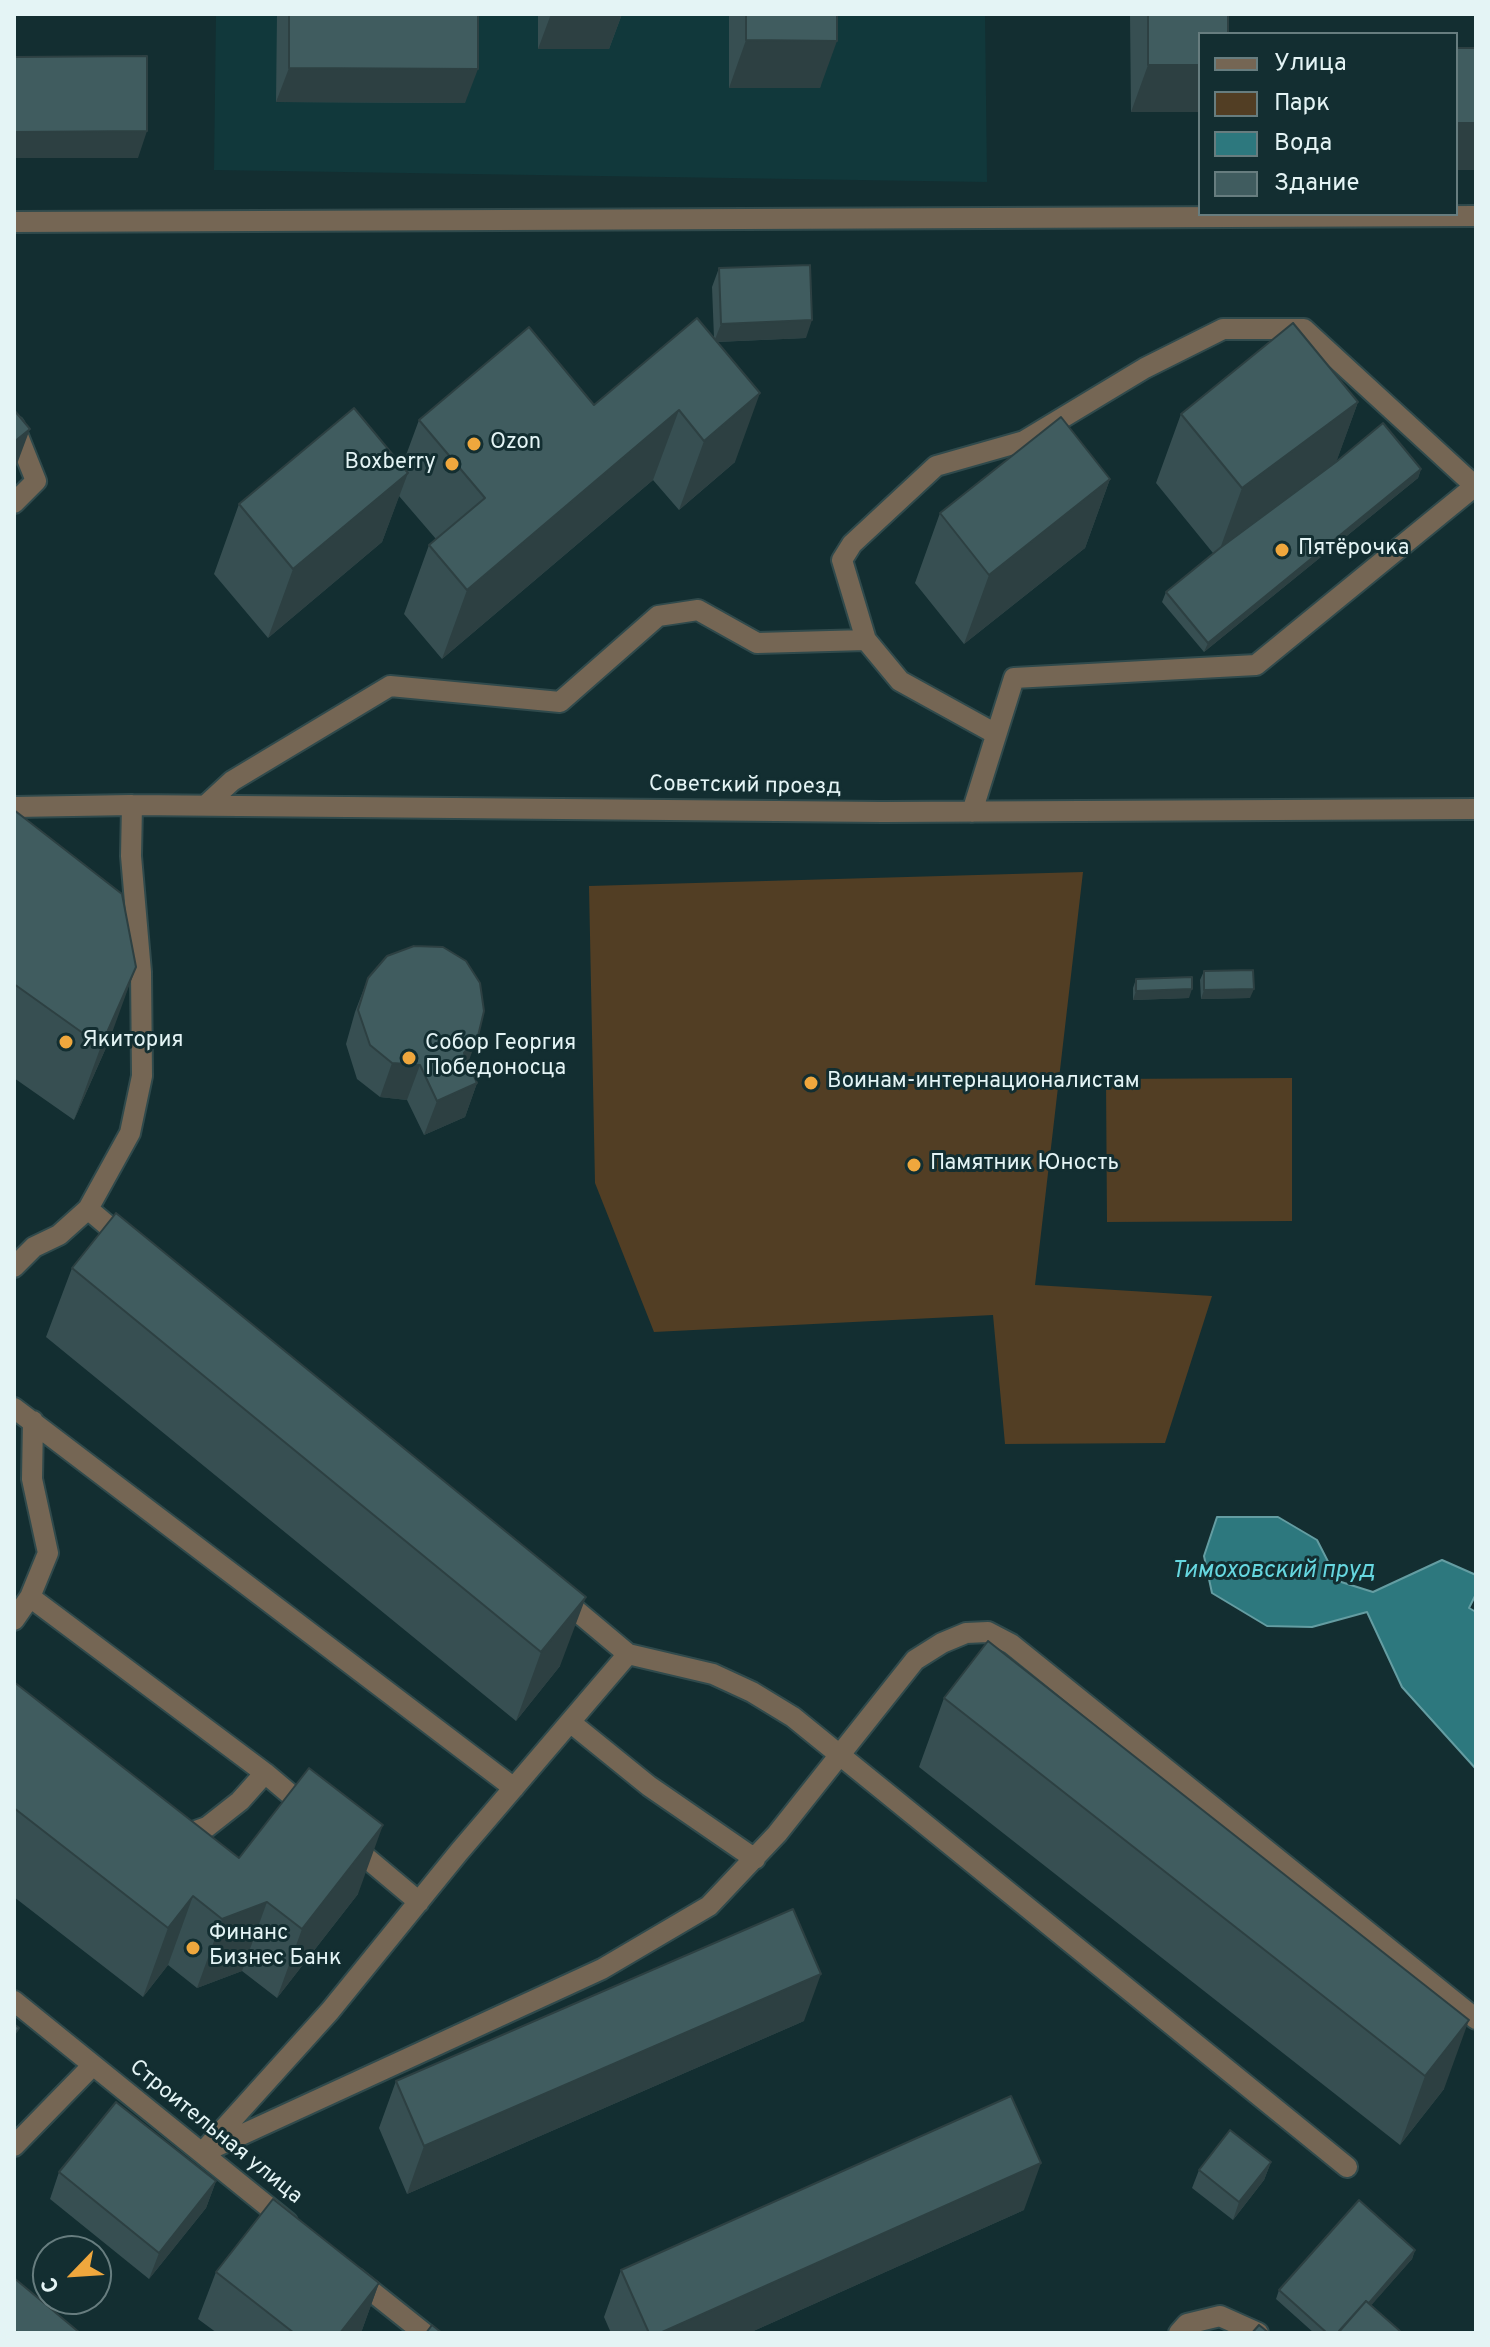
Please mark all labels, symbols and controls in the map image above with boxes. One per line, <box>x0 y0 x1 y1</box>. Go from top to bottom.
legend <box>1198 32 1458 216</box>
text: Улица <box>1274 49 1347 79</box>
text: Парк <box>1274 89 1330 119</box>
text: Вода <box>1274 129 1332 159</box>
text: Здание <box>1274 169 1360 199</box>
place label: Ozon <box>490 431 541 457</box>
marker: Ozon <box>465 435 483 453</box>
place label: Boxberry <box>345 451 436 477</box>
marker: Boxberry <box>443 455 461 473</box>
place label: Пятёрочка <box>1298 537 1409 563</box>
marker: Пятёрочка <box>1273 541 1291 559</box>
street label: Советский проезд <box>649 772 841 802</box>
place label: Якитория <box>82 1029 184 1055</box>
place label: Собор Георгия Победоносца <box>425 1032 576 1084</box>
marker: Якитория <box>57 1033 75 1051</box>
marker: Собор Георгия Победоносца <box>400 1049 418 1067</box>
place label: Воинам-интернационалистам <box>827 1070 1140 1096</box>
marker: Воинам-интернационалистам <box>802 1074 820 1092</box>
place label: Памятник Юность <box>930 1152 1119 1178</box>
marker: Памятник Юность <box>905 1156 923 1174</box>
water label: Тимоховский пруд <box>1171 1558 1375 1586</box>
place label: Финанс Бизнес Банк <box>209 1922 342 1974</box>
marker: Финанс Бизнес Банк <box>184 1939 202 1957</box>
street label: Строительная улица <box>123 2055 307 2211</box>
north arrow <box>32 2235 112 2315</box>
text: С <box>36 2272 67 2297</box>

